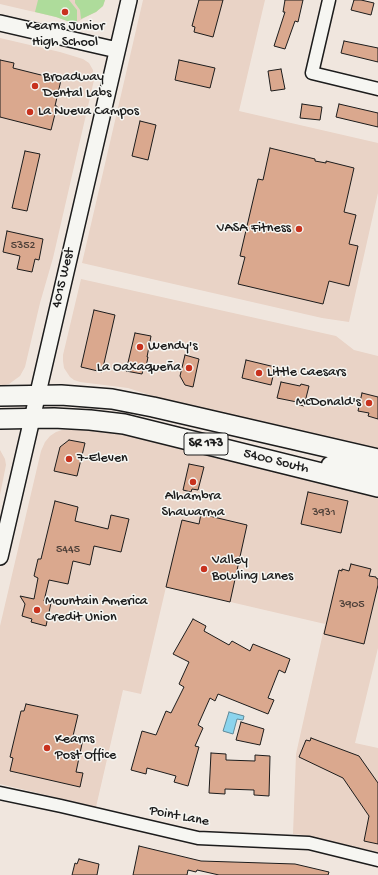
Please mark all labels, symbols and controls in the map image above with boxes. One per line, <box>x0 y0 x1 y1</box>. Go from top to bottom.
marker: Kearns Junior High School <box>60 7 70 17</box>
place label: Kearns Junior High School <box>26 19 104 52</box>
place label: Broadway Dental Labs <box>43 70 111 102</box>
marker: Broadway Dental Labs <box>30 81 40 91</box>
place label: La Nueva Campos <box>38 104 139 120</box>
marker: La Nueva Campos <box>25 107 35 117</box>
place label: VASA Fitness <box>217 221 291 237</box>
marker: VASA Fitness <box>294 224 304 234</box>
house number: 5352 <box>11 239 35 253</box>
street label: 4015 West <box>49 246 79 310</box>
place label: Wendy's <box>148 339 198 355</box>
marker: Wendy's <box>135 342 145 352</box>
place label: La Oaxaqueña <box>97 360 181 376</box>
marker: La Oaxaqueña <box>184 363 194 373</box>
place label: Little Caesars <box>267 365 346 381</box>
marker: Little Caesars <box>254 368 264 378</box>
place label: McDonald's <box>296 395 361 411</box>
marker: McDonald's <box>364 398 374 408</box>
road number: SR 173 <box>184 433 228 455</box>
street label: 5400 South <box>242 446 310 478</box>
place label: 7-Eleven <box>77 451 128 467</box>
marker: 7-Eleven <box>64 454 74 464</box>
marker: Alhambra Shawarma <box>188 477 198 487</box>
place label: Alhambra Shawarma <box>161 489 225 522</box>
house number: 3931 <box>312 506 336 520</box>
house number: 5445 <box>56 543 80 557</box>
place label: Valley Bowling Lanes <box>212 553 293 586</box>
marker: Valley Bowling Lanes <box>199 564 209 574</box>
place label: Mountain America Credit Union <box>45 594 148 626</box>
house number: 3905 <box>339 598 365 612</box>
marker: Mountain America Credit Union <box>32 605 42 615</box>
place label: Kearns Post Office <box>55 732 116 764</box>
marker: Kearns Post Office <box>42 743 52 753</box>
street label: Point Lane <box>148 803 210 831</box>

